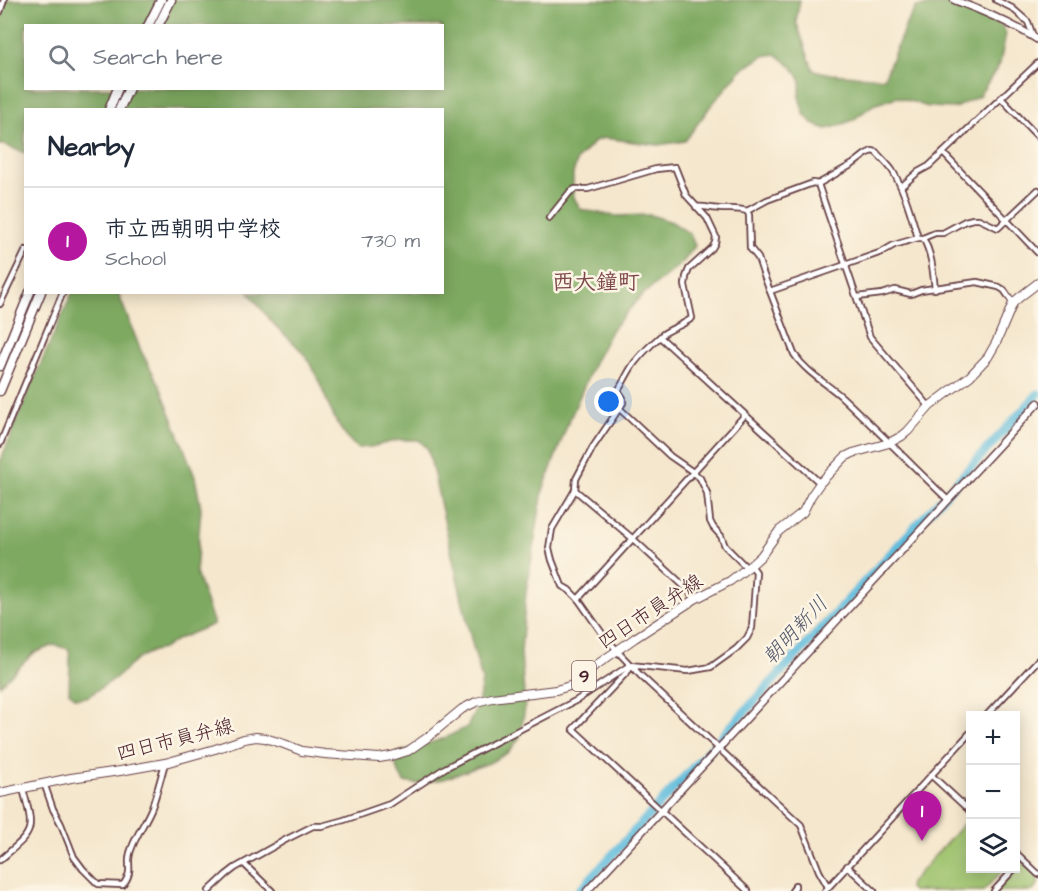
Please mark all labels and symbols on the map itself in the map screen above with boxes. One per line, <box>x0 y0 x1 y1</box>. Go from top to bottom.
district label: 西大鐘町 <box>552 267 640 298</box>
your location <box>594 387 623 416</box>
street label: 四日市員弁線 <box>593 567 708 656</box>
water label: 朝明新川 <box>756 590 835 671</box>
road number: 9 <box>572 661 596 691</box>
street label: 四日市員弁線 <box>114 712 237 768</box>
pin: 1 <box>902 792 942 841</box>

